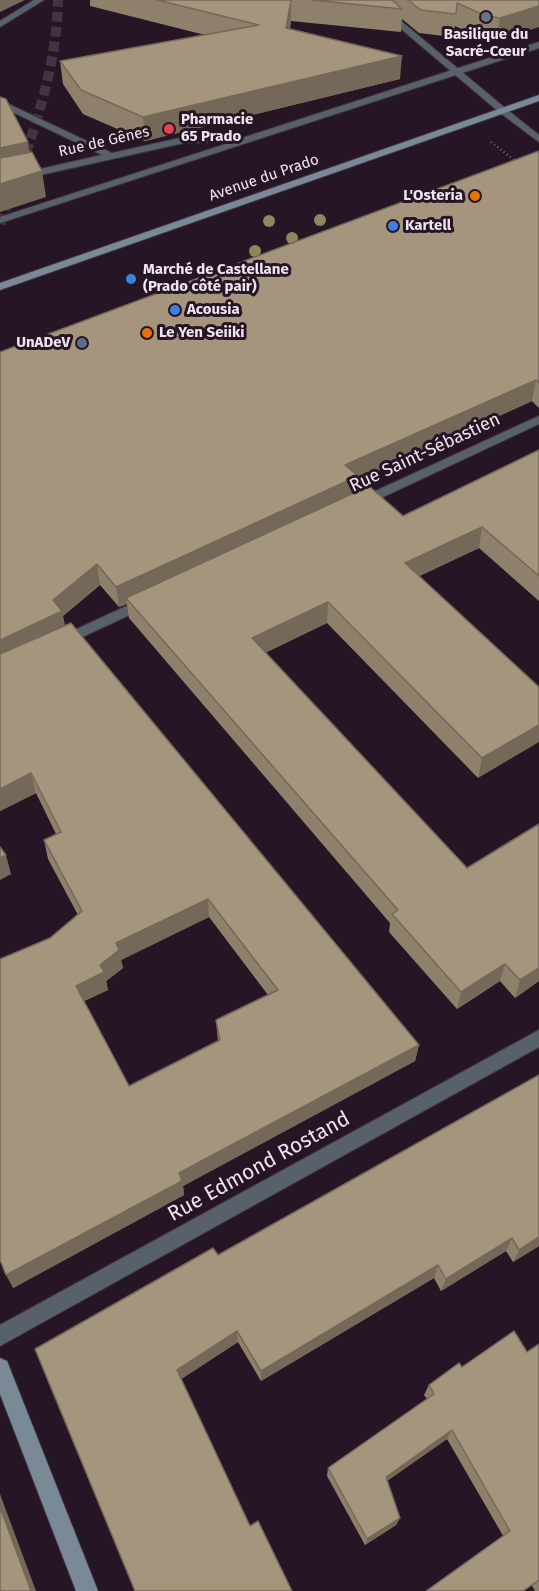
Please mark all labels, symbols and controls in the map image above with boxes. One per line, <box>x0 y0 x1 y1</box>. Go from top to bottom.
marker: Basilique du Sacré-Cœur <box>479 10 493 24</box>
place label: Basilique du Sacré-Cœur <box>444 26 528 61</box>
place label: Pharmacie 65 Prado <box>181 111 253 146</box>
marker: Pharmacie 65 Prado <box>162 122 176 136</box>
street label: Rue de Gênes <box>57 123 151 161</box>
street label: Avenue du Prado <box>207 151 321 205</box>
place label: L'Osteria <box>403 187 463 205</box>
marker: L'Osteria <box>468 189 482 203</box>
place label: Kartell <box>405 217 451 235</box>
marker: Kartell <box>386 219 400 233</box>
place label: Marché de Castellane (Prado côté pair) <box>143 261 289 296</box>
marker: Marché de Castellane (Prado côté pair) <box>124 272 138 286</box>
place label: Acousia <box>187 301 240 319</box>
marker: Acousia <box>168 303 182 317</box>
place label: Le Yen Seiiki <box>159 324 244 342</box>
marker: Le Yen Seiiki <box>140 326 154 340</box>
place label: UnADeV <box>16 334 70 352</box>
marker: UnADeV <box>75 336 89 350</box>
street label: Rue Saint-Sébastien <box>346 409 504 497</box>
street label: Rue Edmond Rostand <box>164 1106 354 1228</box>

